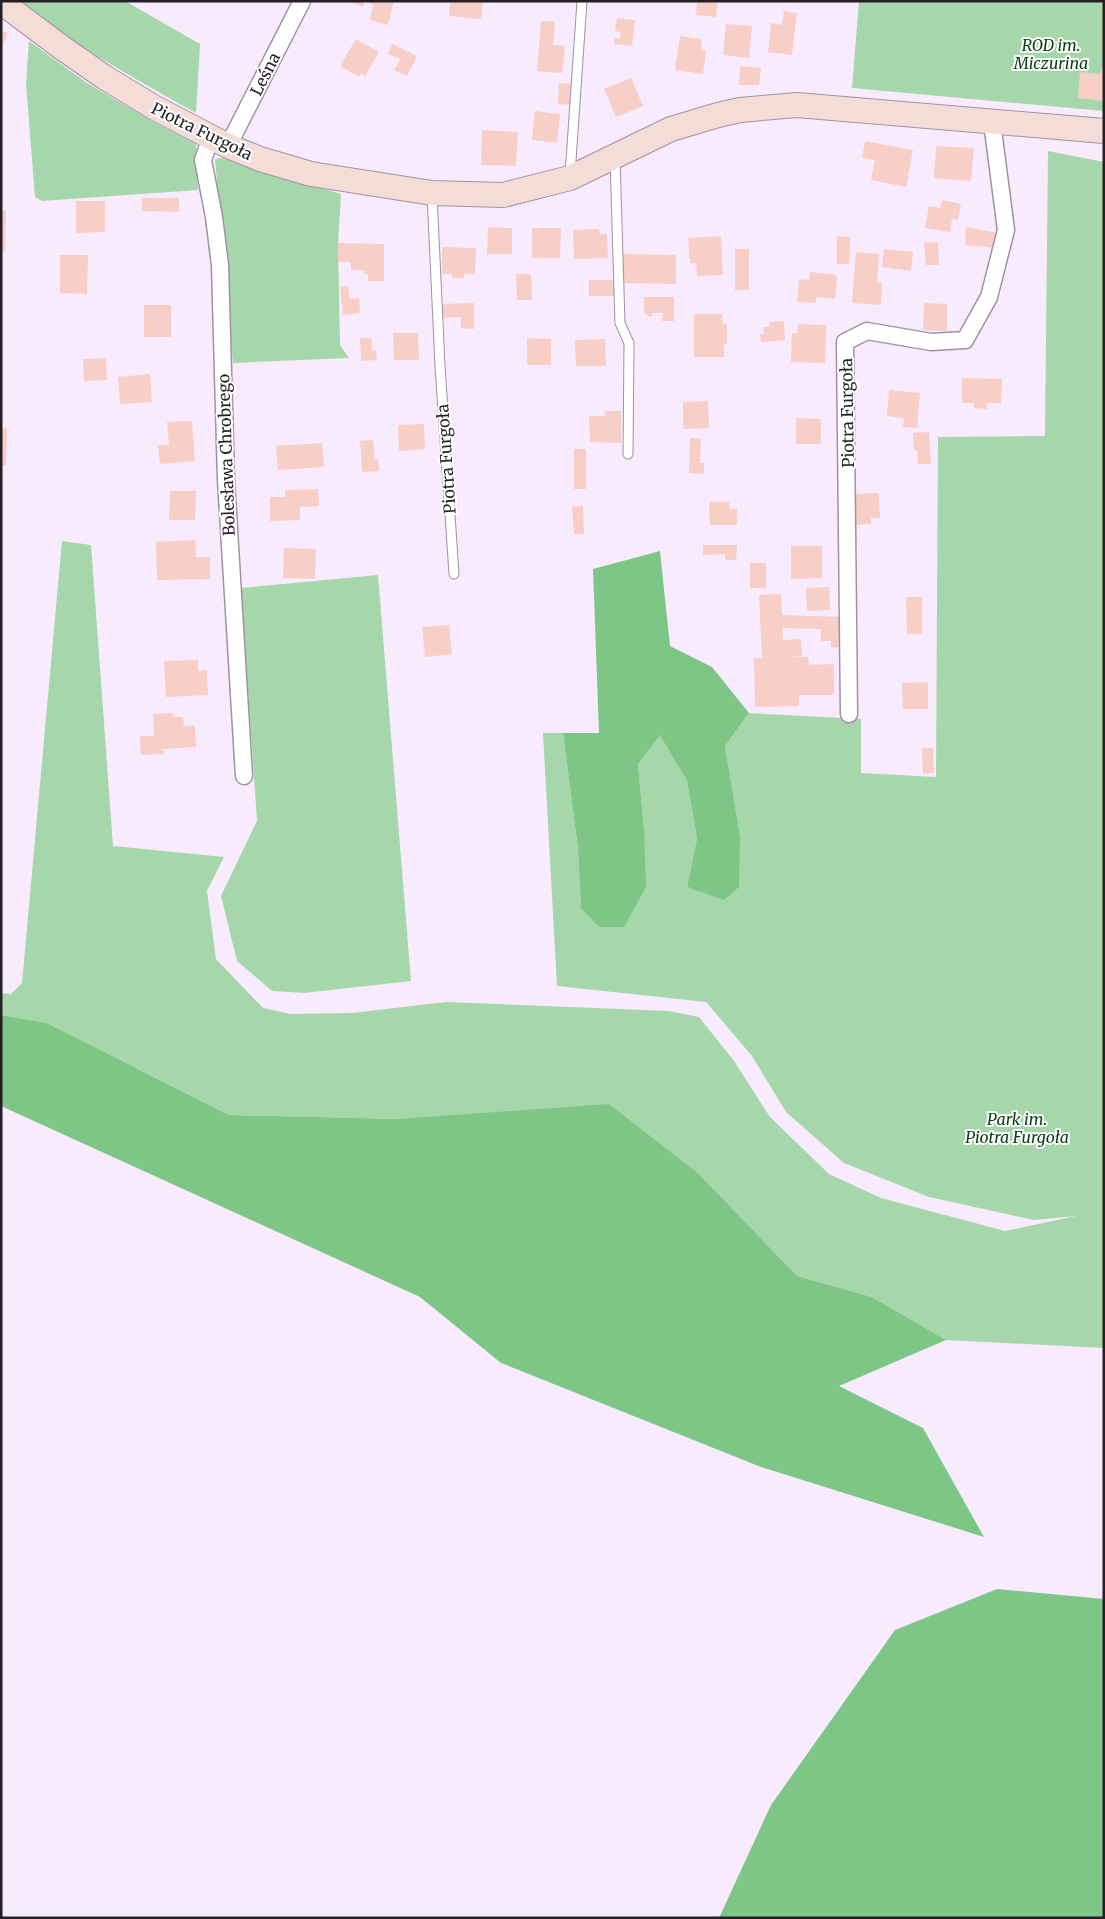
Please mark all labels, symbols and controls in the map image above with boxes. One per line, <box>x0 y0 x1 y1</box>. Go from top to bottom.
park label: ROD im. Miczurina <box>1013 35 1088 73</box>
street label: Leśna <box>246 49 284 99</box>
street label: Piotra Furgoła <box>148 98 256 164</box>
street label: Piotra Furgoła <box>836 357 858 468</box>
street label: Bolesława Chrobrego <box>213 374 239 536</box>
street label: Piotra Furgoła <box>432 403 460 515</box>
park label: Park im. Piotra Furgoła <box>965 1109 1069 1147</box>

